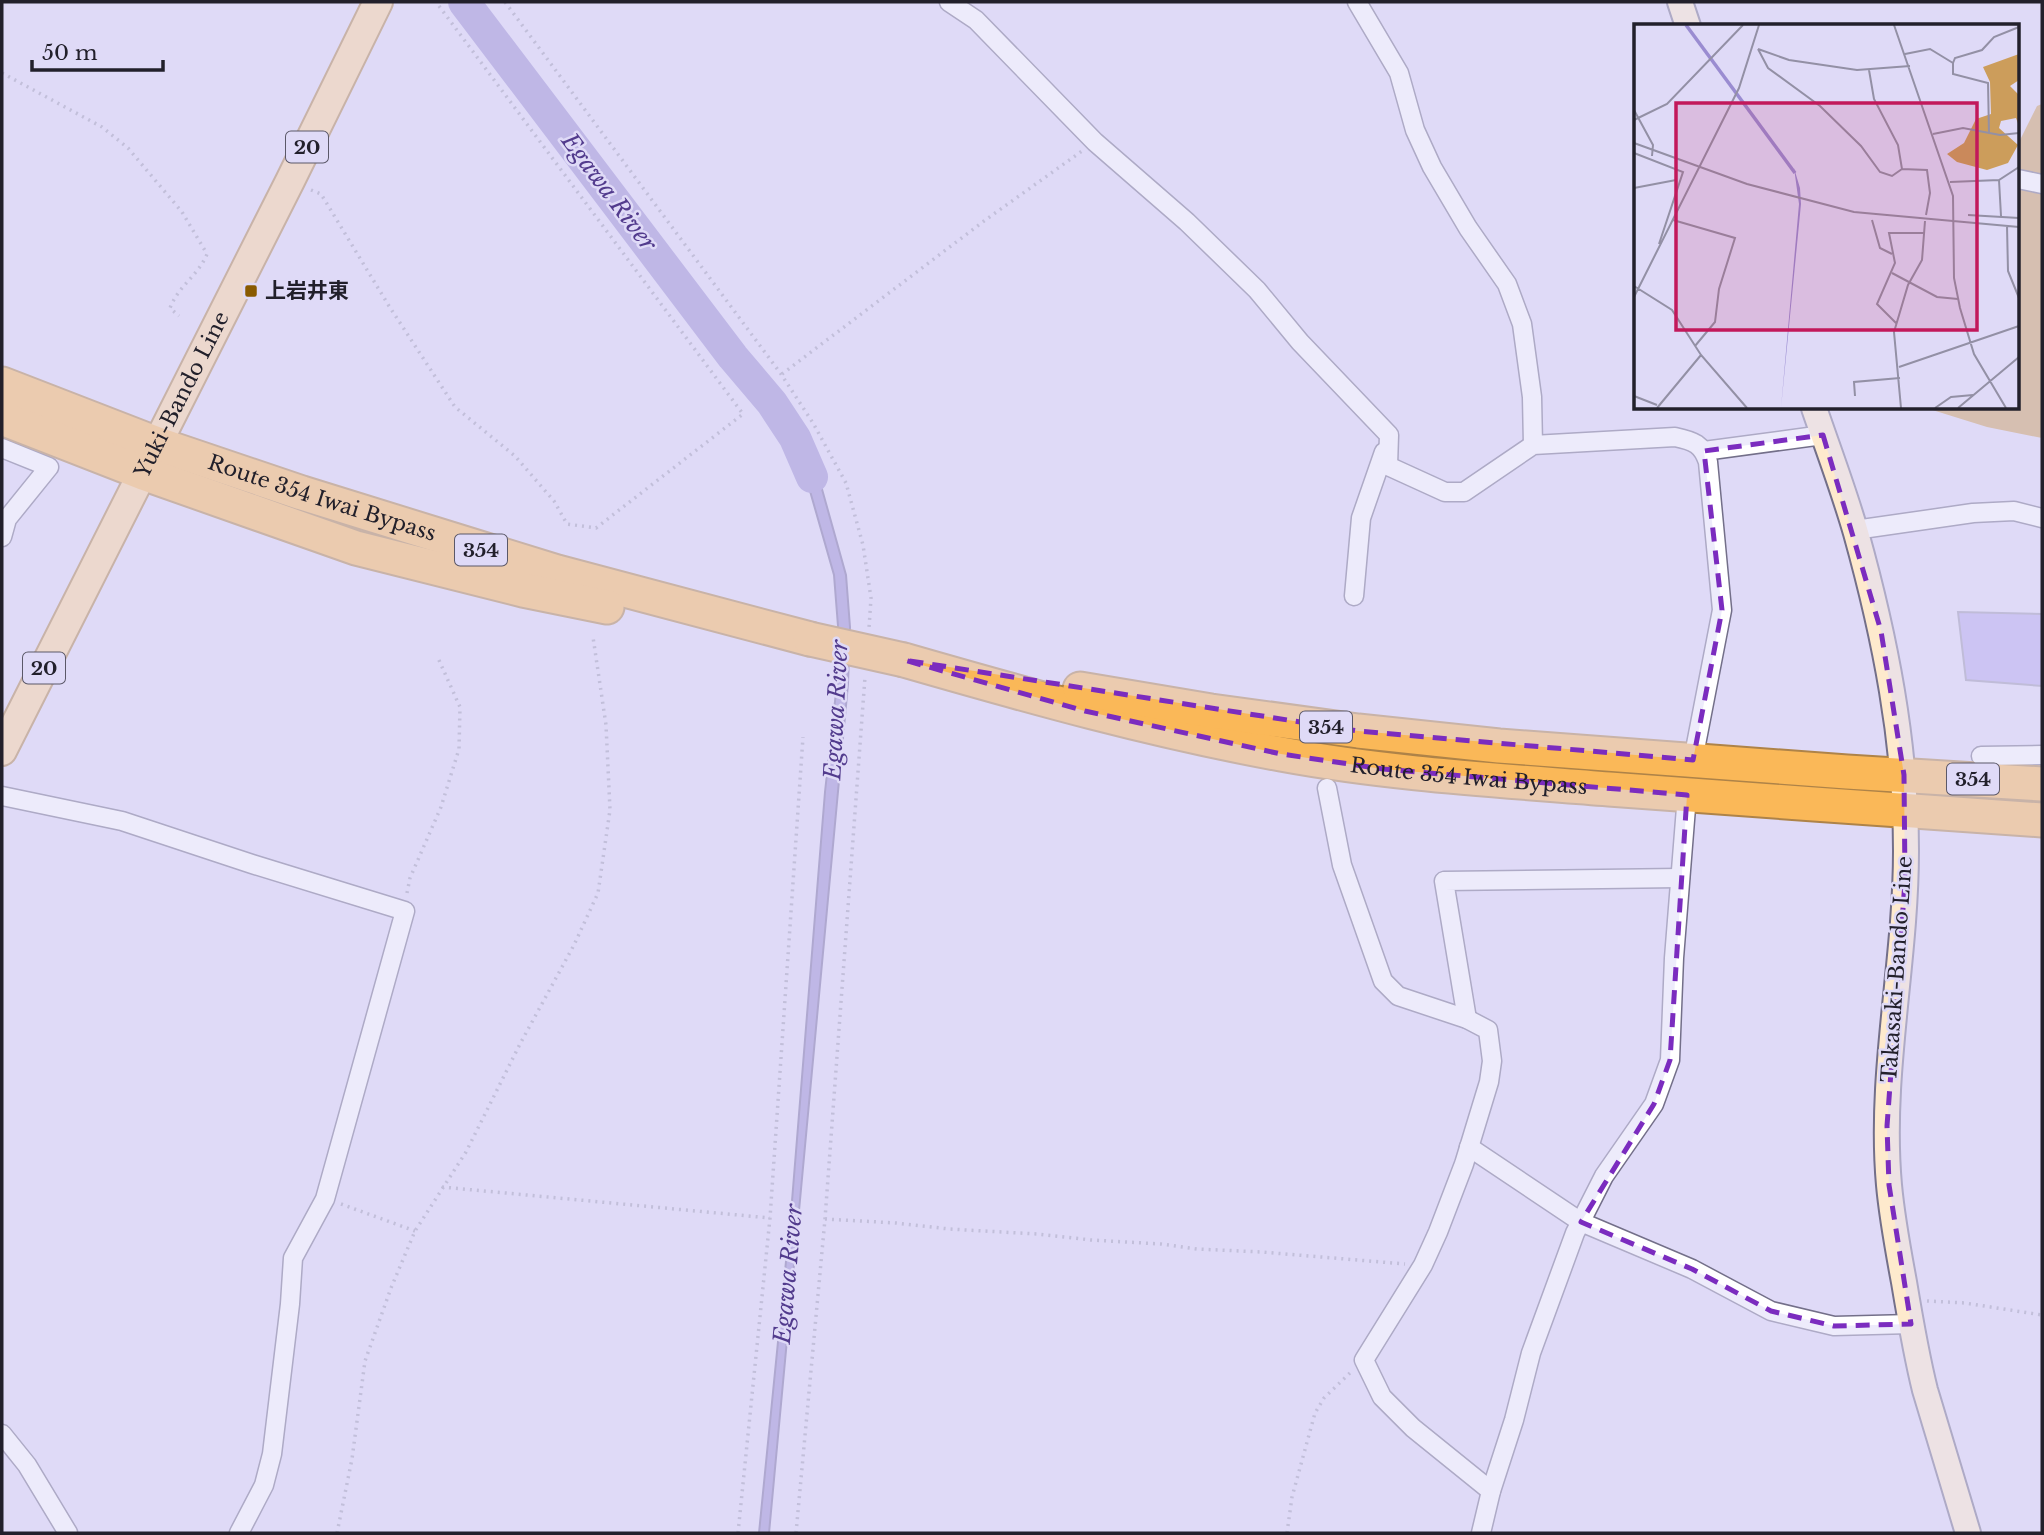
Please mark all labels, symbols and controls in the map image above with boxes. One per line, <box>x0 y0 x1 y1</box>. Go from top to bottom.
inset map <box>1634 24 2020 410</box>
scale bar <box>32 28 163 72</box>
text: 50 m <box>42 40 98 66</box>
water label: Egawa River <box>555 127 663 258</box>
road number: 20 <box>286 132 328 162</box>
place label: 上岩井東 <box>265 278 349 304</box>
marker: 上岩井東 <box>243 283 259 299</box>
street label: Yuki-Bando Line <box>129 307 235 483</box>
street label: Route 354 Iwai Bypass <box>205 449 439 547</box>
road number: 354 <box>455 534 507 566</box>
water label: Egawa River <box>818 638 854 782</box>
road number: 20 <box>23 652 65 684</box>
road number: 354 <box>1300 712 1352 742</box>
street label: Route 354 Iwai Bypass <box>1349 752 1588 800</box>
road number: 354 <box>1947 764 1999 794</box>
street label: Takasaki-Bando Line <box>1876 855 1918 1083</box>
water label: Egawa River <box>768 1202 808 1346</box>

